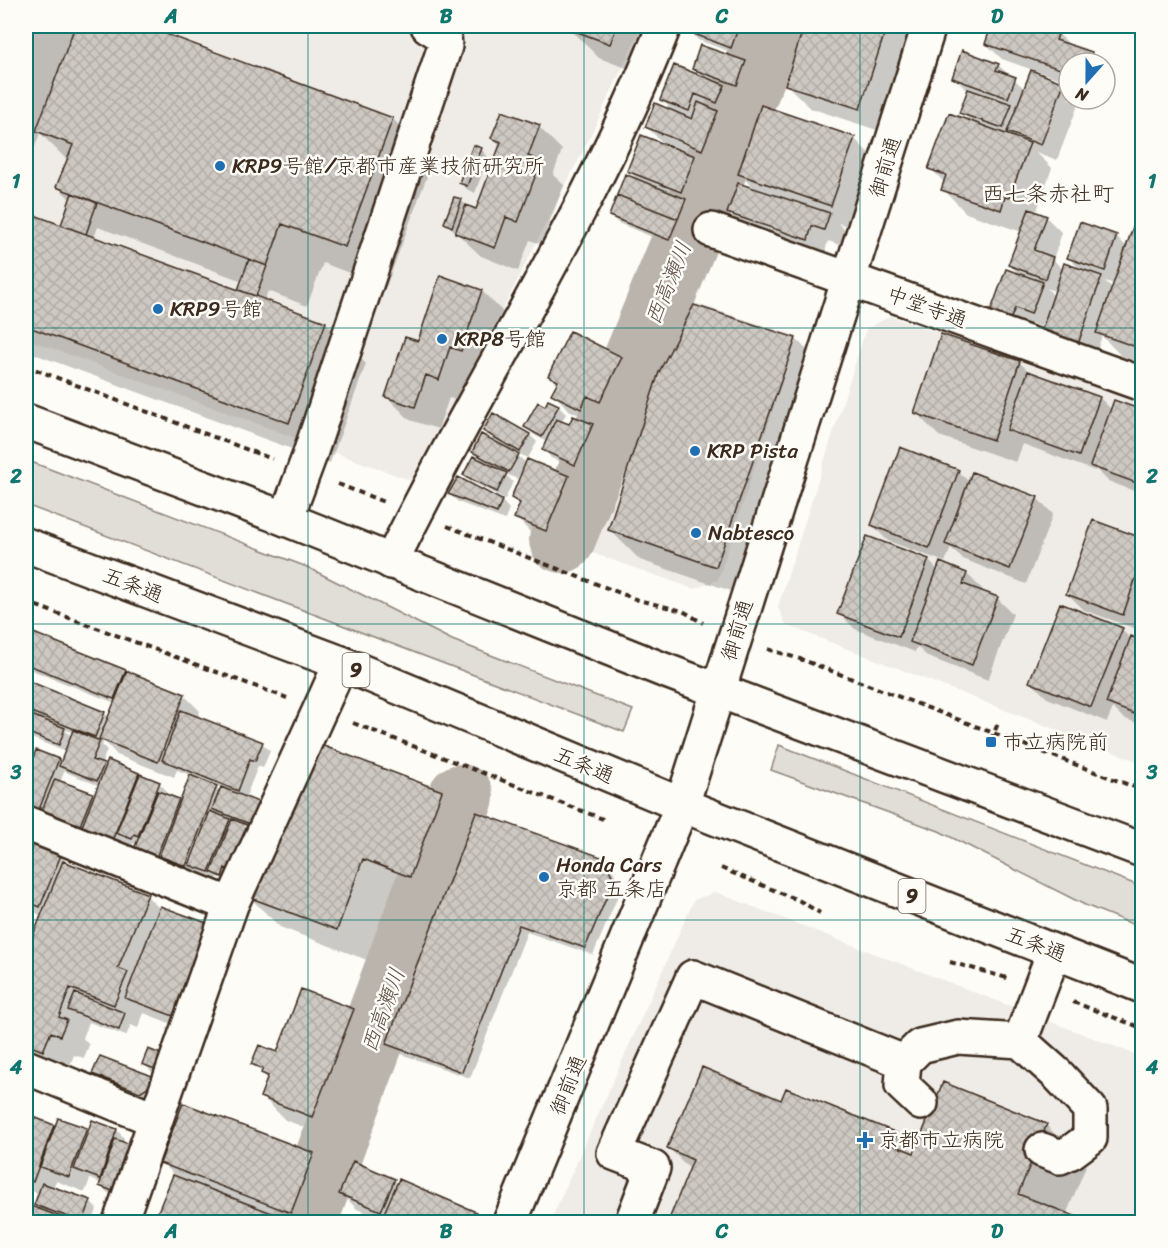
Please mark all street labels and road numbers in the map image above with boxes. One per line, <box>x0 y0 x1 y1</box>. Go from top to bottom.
street label: 御前通 <box>858 131 912 203</box>
street label: 中堂寺通 <box>881 275 973 339</box>
street label: 五条通 <box>97 556 169 614</box>
street label: 御前通 <box>710 594 764 666</box>
road number: 9 <box>342 653 370 687</box>
street label: 五条通 <box>548 735 620 795</box>
road number: 9 <box>898 879 926 913</box>
street label: 五条通 <box>1000 915 1072 973</box>
street label: 御前通 <box>539 1049 597 1121</box>

